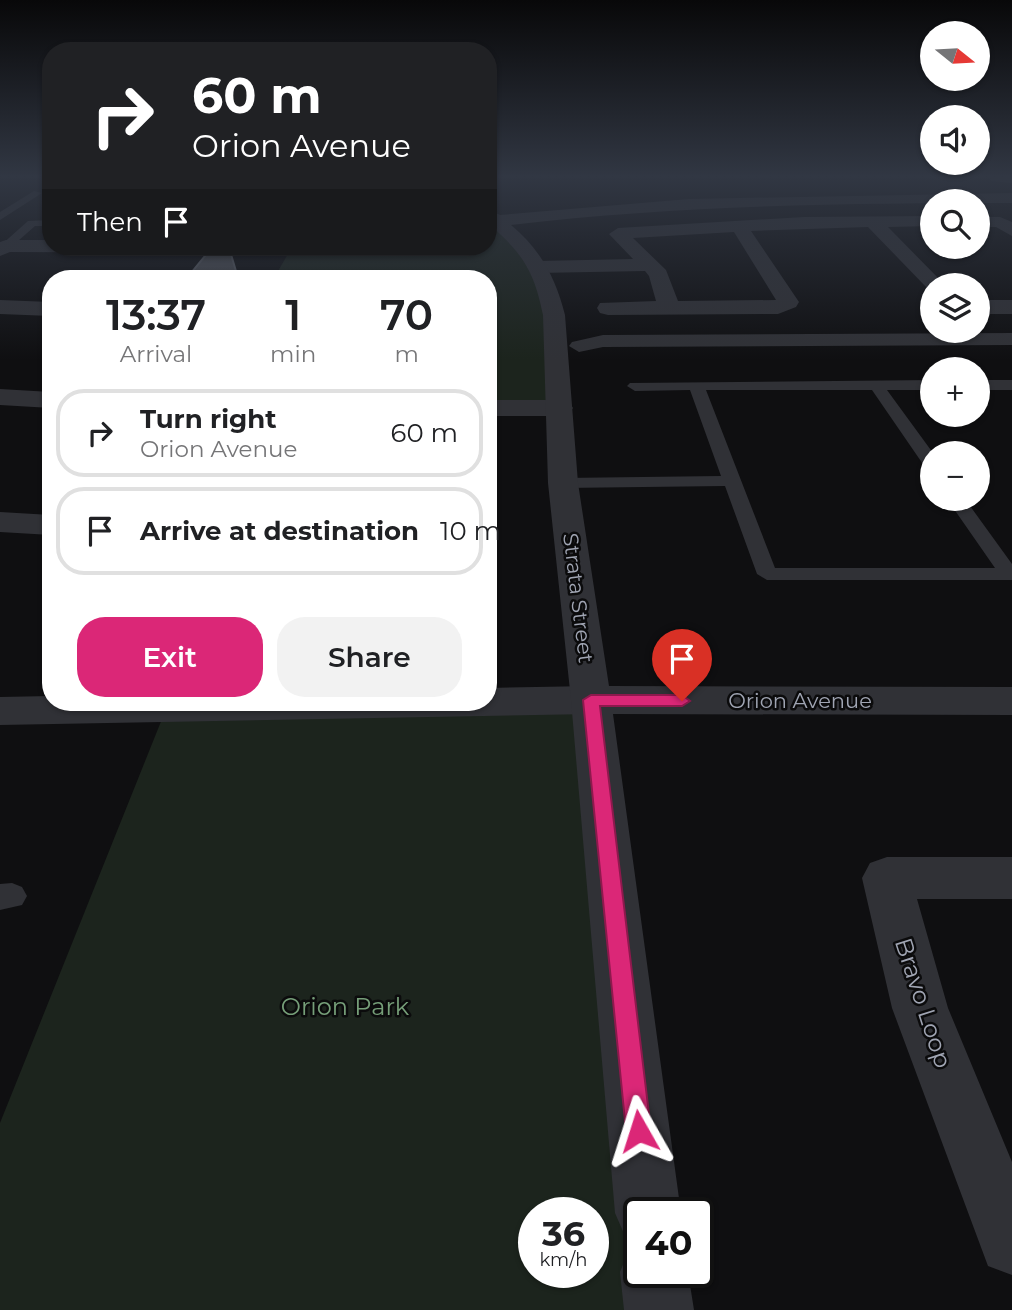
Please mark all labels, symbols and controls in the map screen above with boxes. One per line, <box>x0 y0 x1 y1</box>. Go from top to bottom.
north arrow <box>920 21 990 91</box>
map controls <box>920 21 990 511</box>
text: 60 m <box>192 66 322 125</box>
icon: right <box>77 70 168 161</box>
button: sound <box>920 105 990 175</box>
text: Orion Avenue <box>192 126 411 165</box>
button: search <box>920 189 990 259</box>
icon: arrive <box>157 203 195 241</box>
text: Then <box>77 206 143 238</box>
button: layers <box>920 273 990 343</box>
text: 13:37 <box>106 289 206 341</box>
text: 1 <box>285 289 301 341</box>
text: 70 <box>380 289 433 341</box>
text: Arrival <box>120 340 192 368</box>
text: min <box>270 340 316 368</box>
text: m <box>394 340 419 368</box>
button: + <box>920 357 990 427</box>
text: Turn right <box>140 403 276 435</box>
icon: right <box>81 414 119 452</box>
text: 60 m <box>391 417 458 449</box>
text: Orion Avenue <box>140 435 297 463</box>
button: − <box>920 441 990 511</box>
icon: arrive <box>81 512 119 550</box>
text: Arrive at destination <box>140 515 419 547</box>
text: 10 m <box>440 515 501 547</box>
street label: Strata Street <box>558 531 599 664</box>
button: Exit <box>77 617 263 697</box>
button: Share <box>277 617 462 697</box>
pin <box>652 629 712 701</box>
icon: arrive <box>663 640 701 678</box>
street label: Orion Avenue <box>728 688 872 713</box>
street label: Bravo Loop <box>889 934 958 1072</box>
park label: Orion Park <box>281 992 410 1021</box>
position arrow <box>602 1094 676 1168</box>
speed limit sign: 40 <box>623 1197 714 1288</box>
text: 36 <box>542 1212 585 1255</box>
text: km/h <box>539 1249 588 1271</box>

